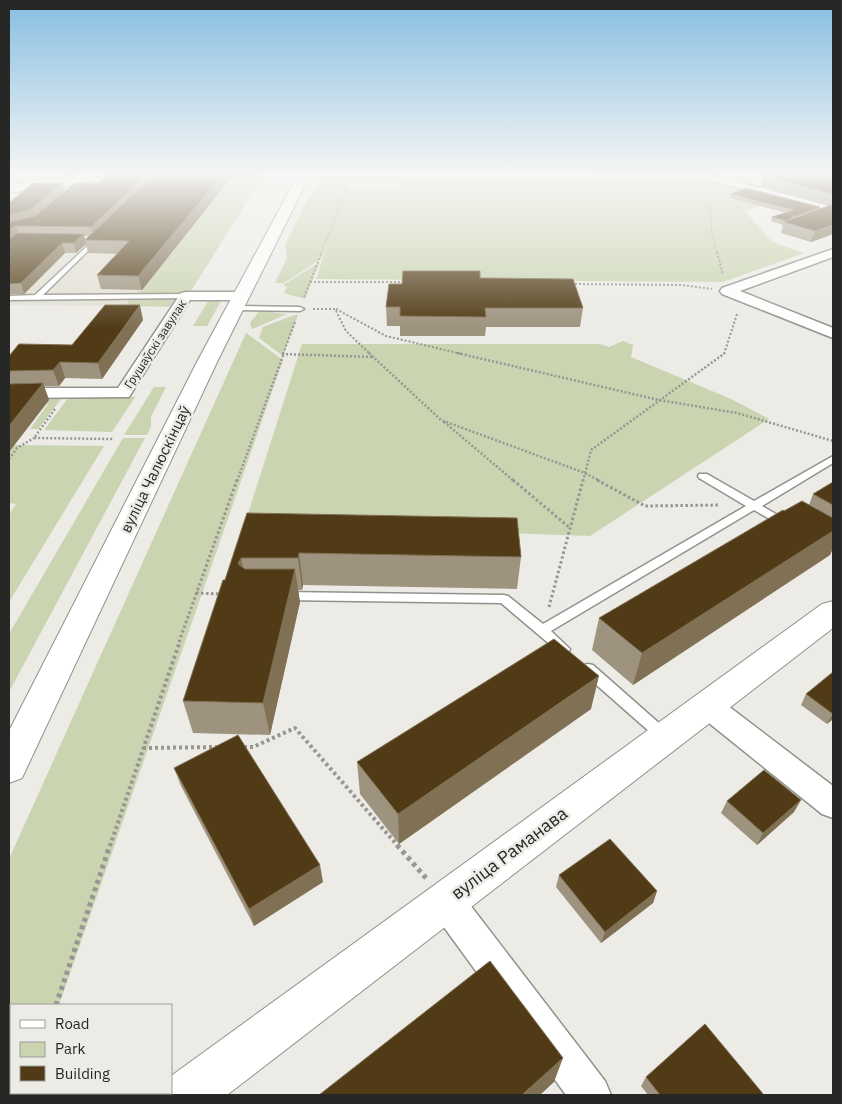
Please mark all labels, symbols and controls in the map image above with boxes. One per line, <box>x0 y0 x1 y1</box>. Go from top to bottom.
street label: Грушаўскі завулак <box>121 296 190 391</box>
street label: вуліца Чалюскінцаў <box>116 402 194 536</box>
street label: вуліца Раманава <box>446 801 572 904</box>
legend <box>10 1004 172 1094</box>
text: Road <box>55 1014 90 1033</box>
text: Park <box>55 1039 85 1058</box>
text: Building <box>55 1064 110 1083</box>

